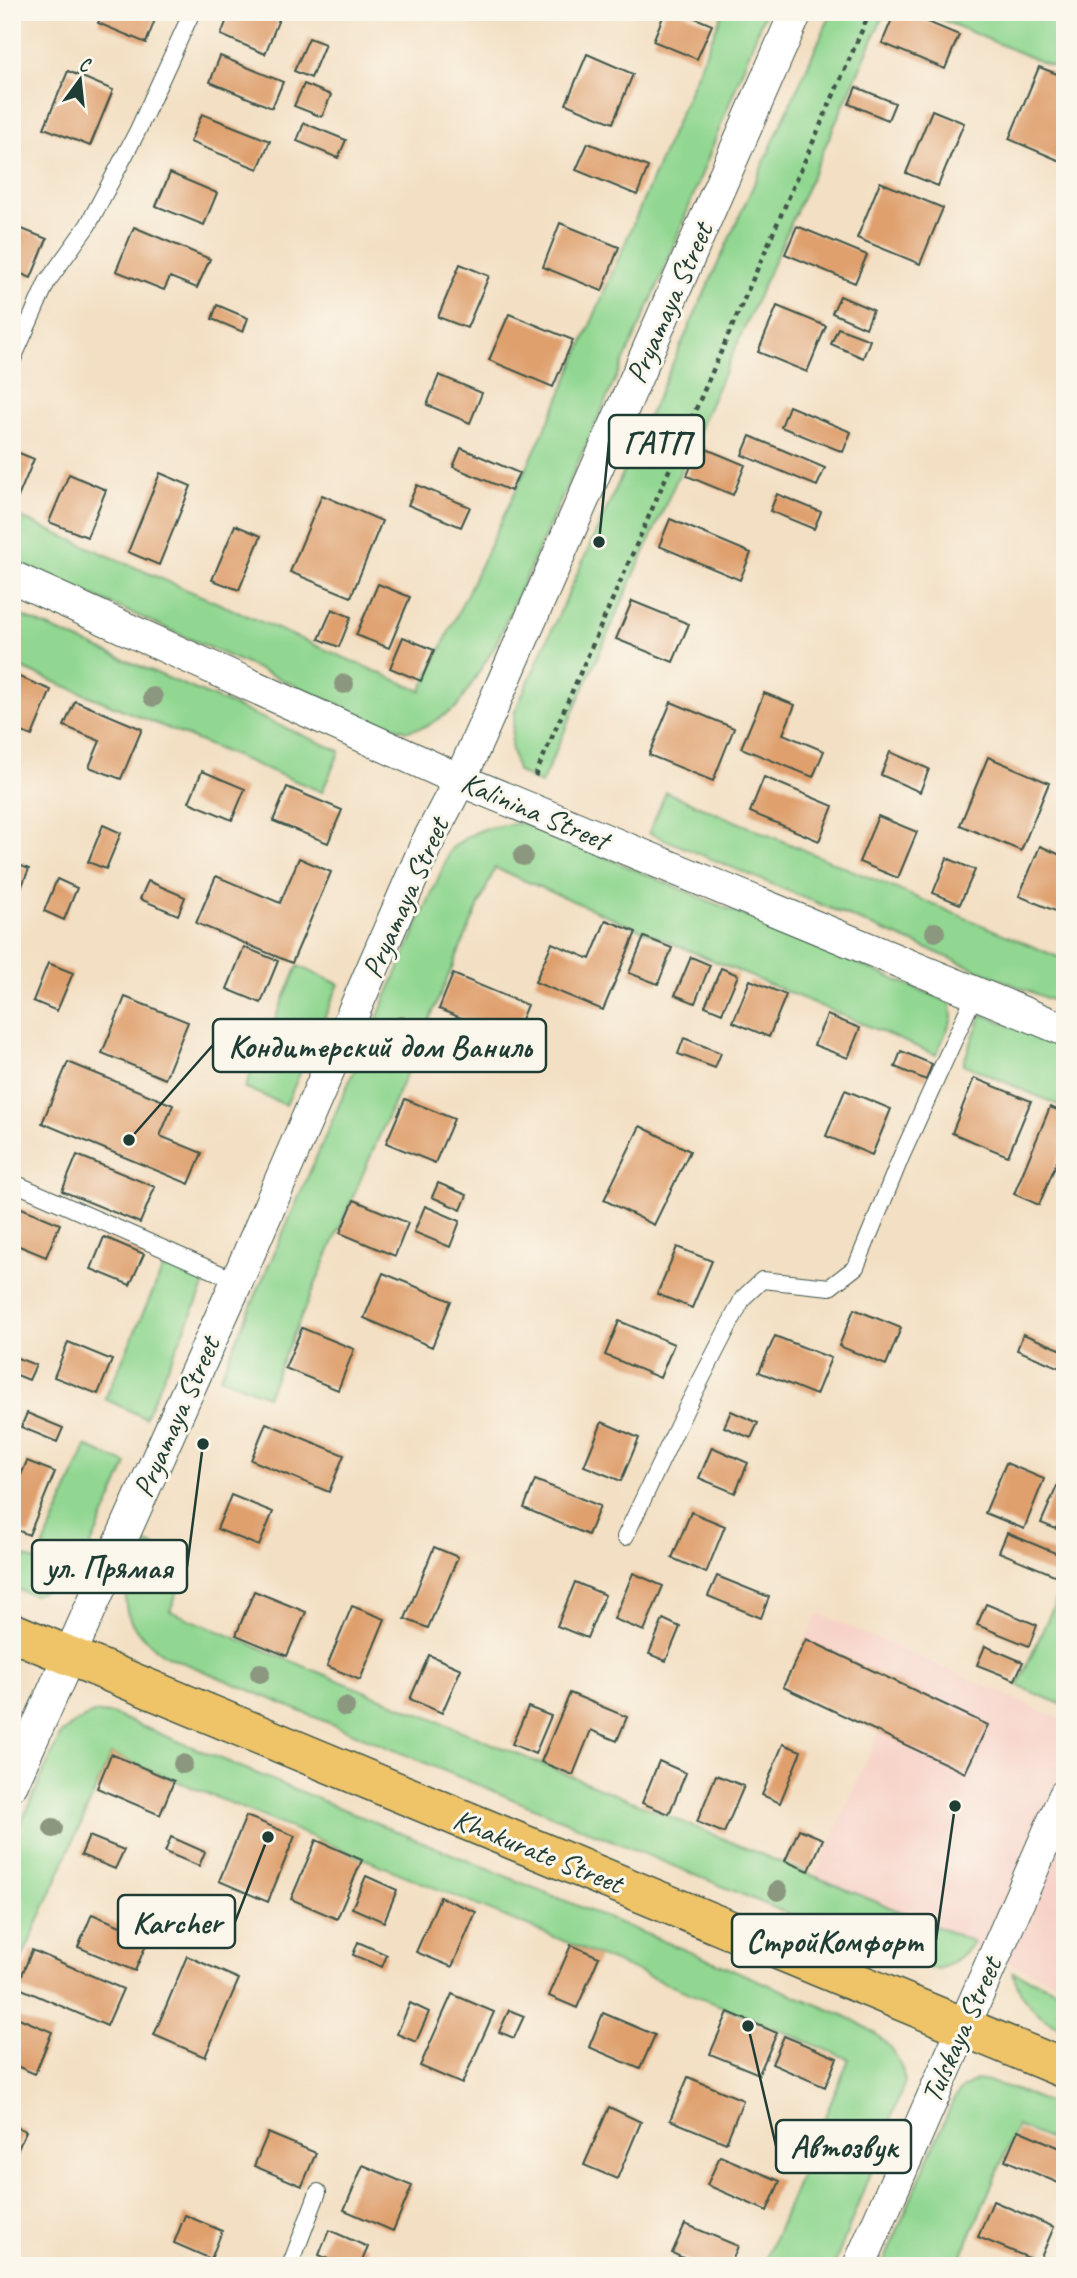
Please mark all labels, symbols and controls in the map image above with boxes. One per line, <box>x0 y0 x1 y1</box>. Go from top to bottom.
north arrow <box>46 46 116 116</box>
text: С <box>77 52 94 78</box>
street label: Pryamaya Street <box>617 214 722 389</box>
callout: ГАТП <box>609 415 704 468</box>
text: ГАТП <box>624 422 696 463</box>
street label: Kalinina Street <box>456 763 618 861</box>
street label: Pryamaya Street <box>353 809 458 984</box>
callout: Кондитерский дом Ваниль <box>213 1019 546 1072</box>
text: Кондитерский дом Ваниль <box>229 1026 533 1067</box>
street label: Pryamaya Street <box>124 1328 229 1503</box>
callout: ул. Прямая <box>32 1540 187 1593</box>
text: ул. Прямая <box>43 1547 175 1588</box>
street label: Khakurate Street <box>448 1800 631 1903</box>
callout: Karcher <box>118 1895 235 1948</box>
text: Karcher <box>132 1902 225 1943</box>
callout: СтройКомфорт <box>732 1914 936 1967</box>
text: СтройКомфорт <box>746 1921 925 1962</box>
street label: Tulskaya Street <box>912 1949 1011 2109</box>
callout: Автозвук <box>776 2120 911 2173</box>
text: Автозвук <box>790 2126 900 2167</box>

